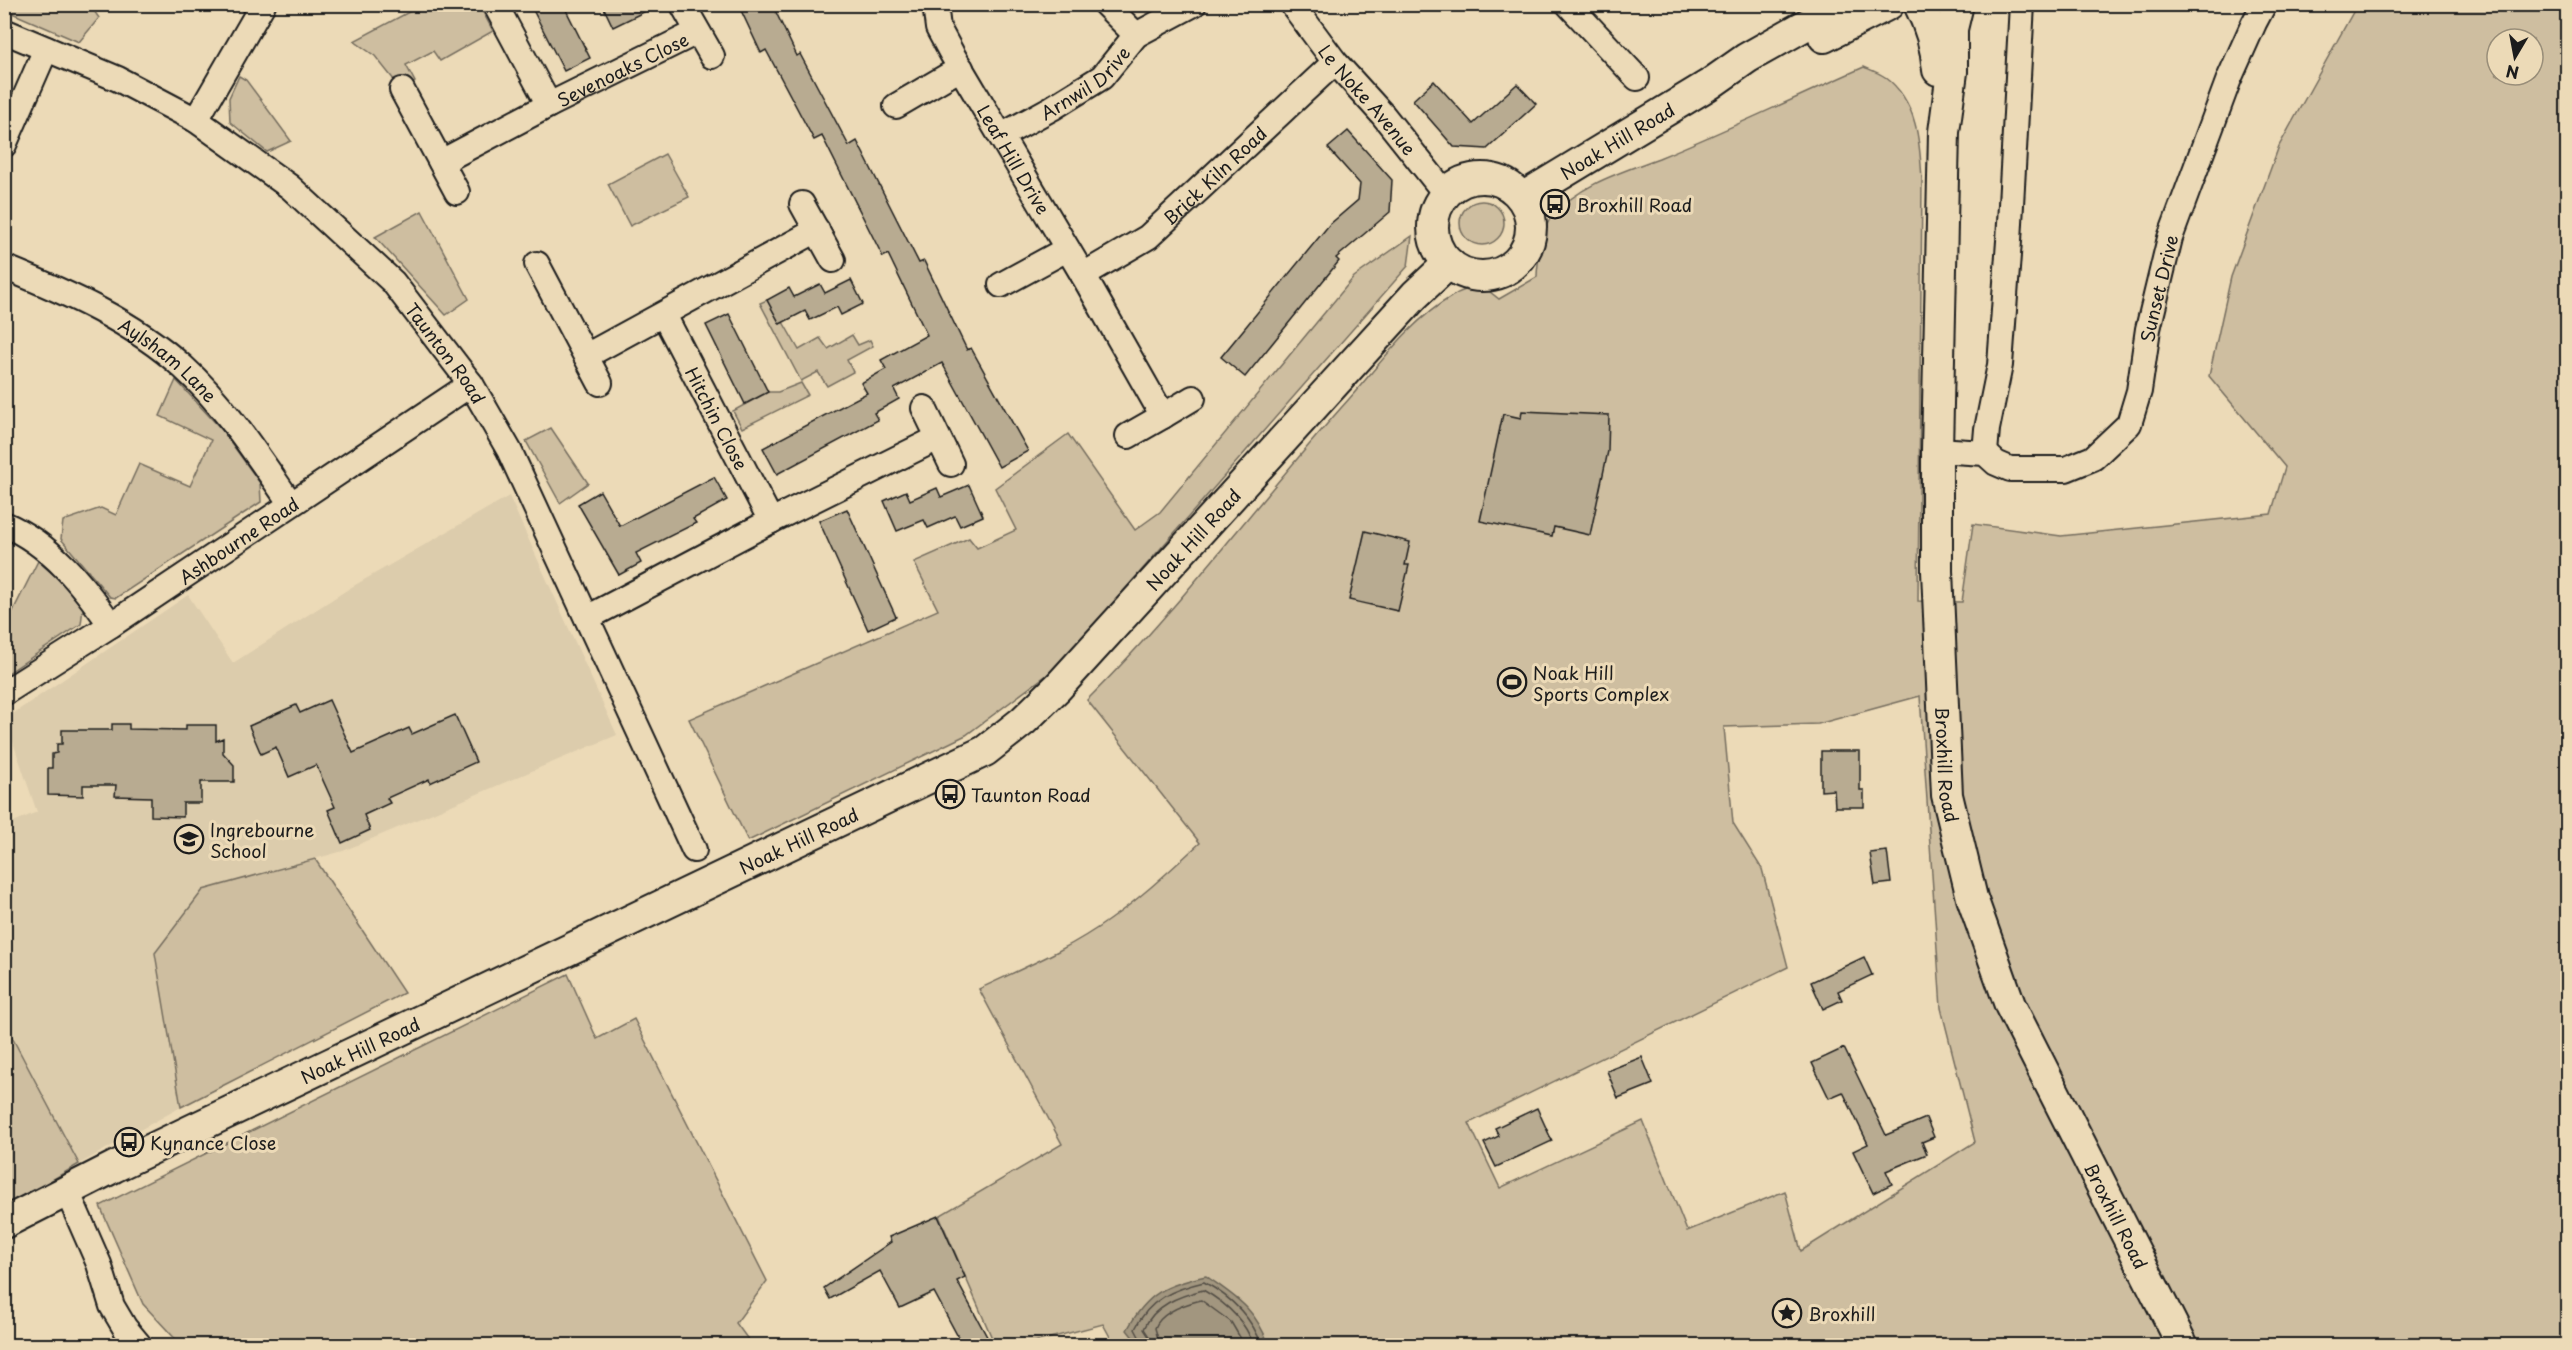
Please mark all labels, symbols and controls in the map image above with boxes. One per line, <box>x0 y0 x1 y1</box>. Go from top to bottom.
street label: Sevenoaks Close <box>552 25 693 113</box>
north arrow <box>2485 27 2545 87</box>
street label: Le Noke Avenue <box>1313 38 1423 161</box>
street label: Arnwil Drive <box>1035 40 1136 126</box>
text: N <box>2504 60 2521 86</box>
street label: Noak Hill Road <box>1555 95 1679 186</box>
street label: Leaf Hill Drive <box>971 99 1057 219</box>
street label: Brick Kiln Road <box>1156 119 1272 231</box>
bus stop icon: Broxhill Road <box>1539 188 1571 220</box>
place label: Broxhill Road <box>1576 191 1692 218</box>
street label: Sunset Drive <box>2133 231 2184 344</box>
street label: Taunton Road <box>400 297 493 408</box>
street label: Aylsham Lane <box>114 311 224 408</box>
street label: Hitchin Close <box>679 361 756 474</box>
street label: Noak Hill Road <box>1139 482 1246 596</box>
street label: Ashbourne Road <box>173 490 304 590</box>
place label: Noak Hill Sports Complex <box>1533 659 1669 707</box>
sports icon: Noak Hill Sports Complex <box>1496 666 1528 698</box>
street label: Broxhill Road <box>1930 706 1967 825</box>
bus stop icon: Taunton Road <box>934 778 966 810</box>
place label: Taunton Road <box>971 781 1091 808</box>
street label: Noak Hill Road <box>734 800 863 880</box>
place label: Ingrebourne School <box>210 816 314 864</box>
school or university icon: Ingrebourne School <box>173 823 205 855</box>
street label: Noak Hill Road <box>296 1009 424 1090</box>
bus stop icon: Kynance Close <box>113 1126 145 1158</box>
place label: Kynance Close <box>150 1129 276 1156</box>
street label: Broxhill Road <box>2078 1157 2155 1273</box>
place icon: Broxhill <box>1771 1297 1803 1329</box>
place label: Broxhill <box>1808 1300 1875 1327</box>

